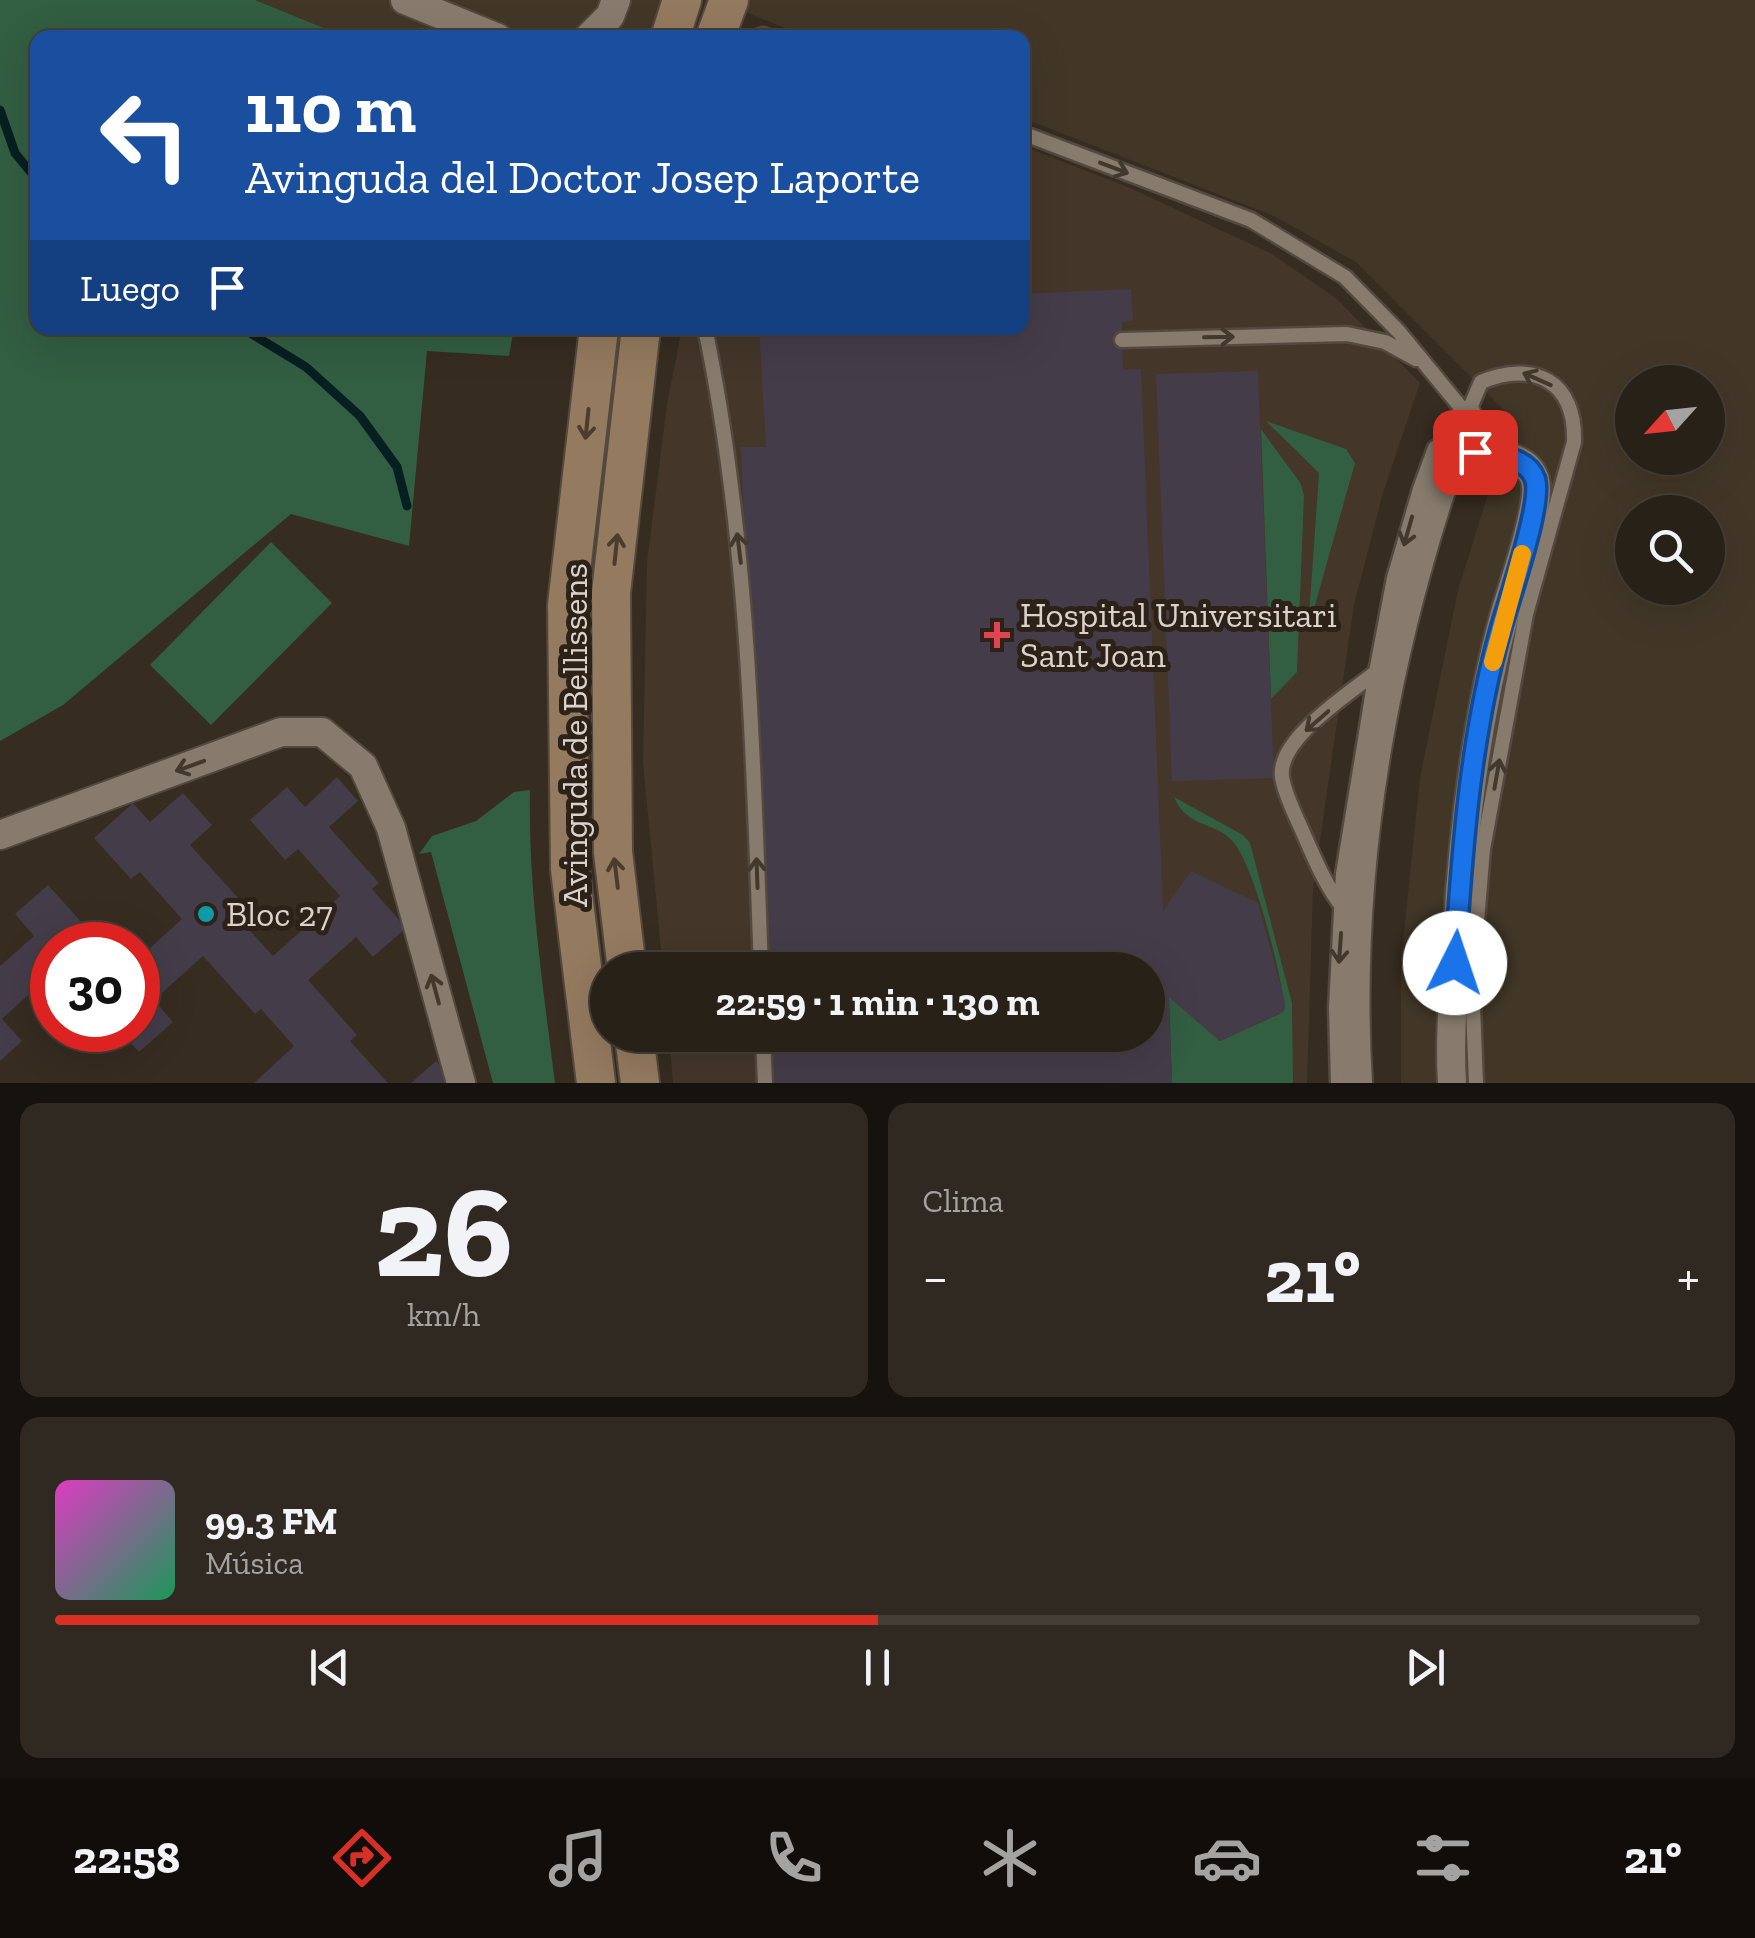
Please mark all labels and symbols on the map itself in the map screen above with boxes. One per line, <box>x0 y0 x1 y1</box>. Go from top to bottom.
one-way arrow <box>1097 160 1128 178</box>
one-way arrow <box>1203 328 1235 347</box>
north arrow <box>1615 365 1725 475</box>
one-way arrow <box>1522 369 1553 387</box>
one-way arrow <box>577 408 596 440</box>
pin <box>1433 410 1518 495</box>
one-way arrow <box>1397 515 1416 546</box>
one-way arrow <box>607 533 626 565</box>
one-way arrow <box>729 533 748 565</box>
street label: Avinguda de Bellissens <box>554 563 596 907</box>
place label: Hospital Universitari Sant Joan <box>1020 594 1337 676</box>
marker: Hospital Universitari Sant Joan <box>984 622 1010 648</box>
one-way arrow <box>1305 709 1330 732</box>
one-way arrow <box>175 758 206 776</box>
one-way arrow <box>1488 759 1507 791</box>
one-way arrow <box>748 857 767 889</box>
one-way arrow <box>606 858 625 890</box>
place label: Bloc 27 <box>226 893 333 935</box>
marker: Bloc 27 <box>195 903 217 925</box>
position arrow <box>1403 911 1507 1015</box>
speed limit sign: 30 <box>30 922 160 1052</box>
one-way arrow <box>1330 932 1349 964</box>
one-way arrow <box>425 974 444 1005</box>

